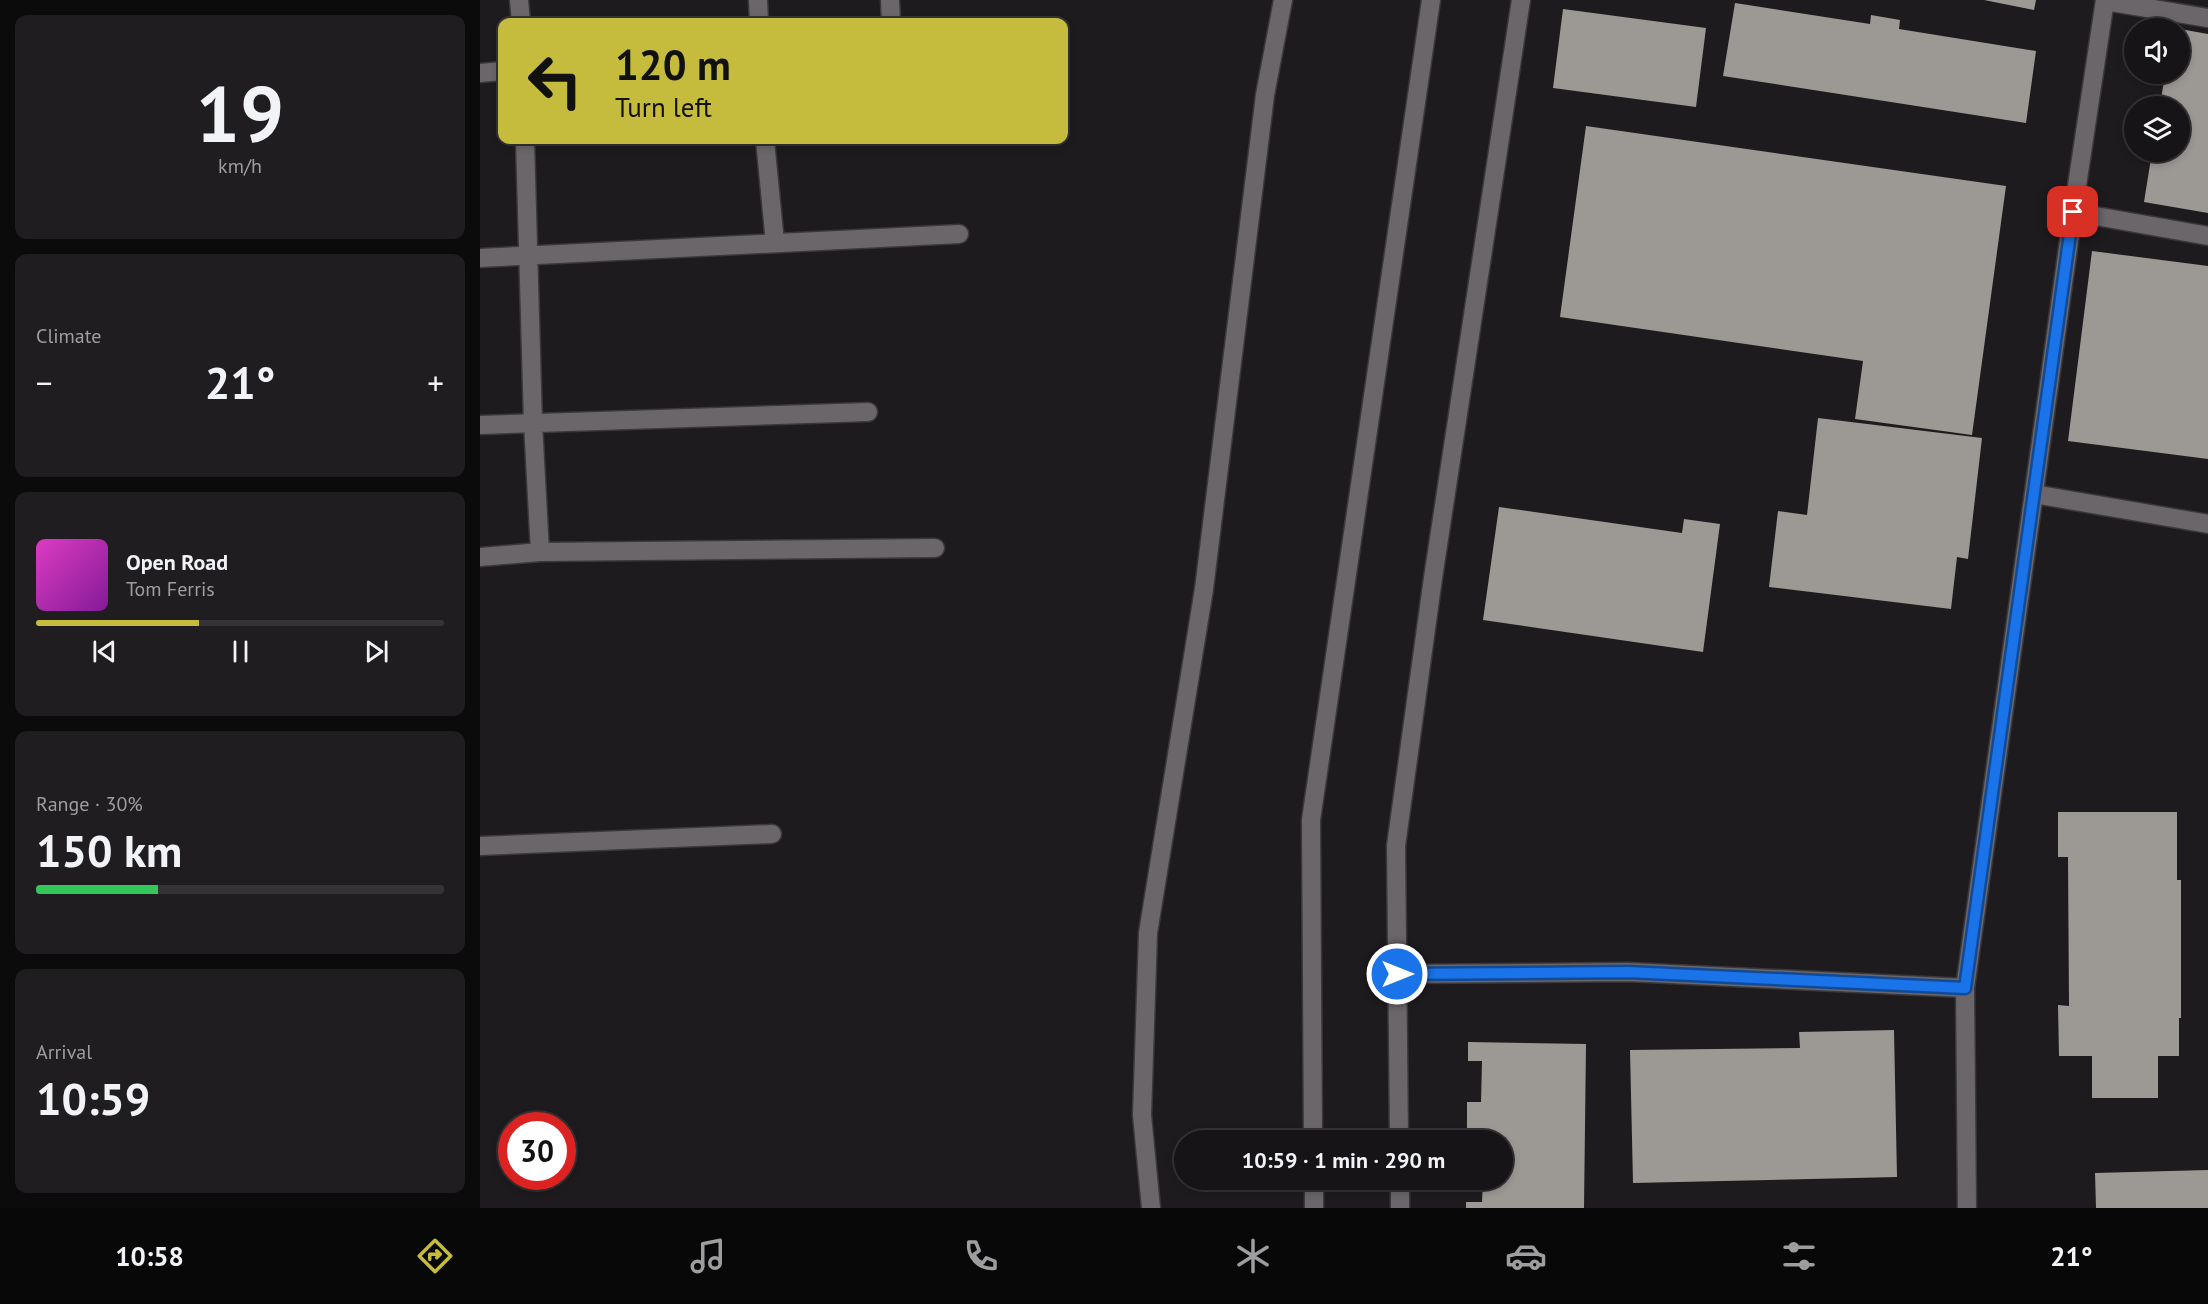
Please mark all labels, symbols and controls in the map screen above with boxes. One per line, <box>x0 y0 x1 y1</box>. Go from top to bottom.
map controls <box>2124 18 2190 162</box>
button: sound <box>2124 18 2190 84</box>
text: 120 m <box>615 37 731 92</box>
icon: left <box>516 42 594 120</box>
text: 19 <box>196 63 284 164</box>
text: Turn left <box>615 90 712 124</box>
button: layers <box>2124 96 2190 162</box>
text: km/h <box>218 153 262 179</box>
pin <box>2047 186 2098 237</box>
icon: arrive <box>2056 195 2089 228</box>
text: Climate <box>36 323 102 349</box>
text: 21° <box>205 353 275 411</box>
text: − <box>36 361 53 404</box>
text: + <box>427 361 444 404</box>
text: Open Road <box>126 548 228 576</box>
text: Tom Ferris <box>126 576 215 602</box>
icon: previous <box>88 635 121 668</box>
icon: pause <box>224 635 257 668</box>
icon: next <box>360 635 393 668</box>
text: Range · 30% <box>36 791 143 817</box>
text: 150 km <box>36 821 182 879</box>
position arrow <box>1365 942 1429 1006</box>
text: Arrival <box>36 1039 92 1065</box>
text: 10:59 <box>36 1069 150 1127</box>
speed limit sign: 30 <box>498 1112 576 1190</box>
text: 10:59 · 1 min · 290 m <box>1242 1146 1445 1174</box>
icon: directions <box>414 1235 456 1277</box>
icon: music <box>687 1235 729 1277</box>
icon: phone <box>960 1235 1002 1277</box>
icon: climate <box>1232 1235 1274 1277</box>
icon: car <box>1505 1235 1547 1277</box>
icon: filters <box>1778 1235 1820 1277</box>
text: 10:58 <box>115 1239 184 1273</box>
text: 21° <box>2050 1239 2093 1273</box>

